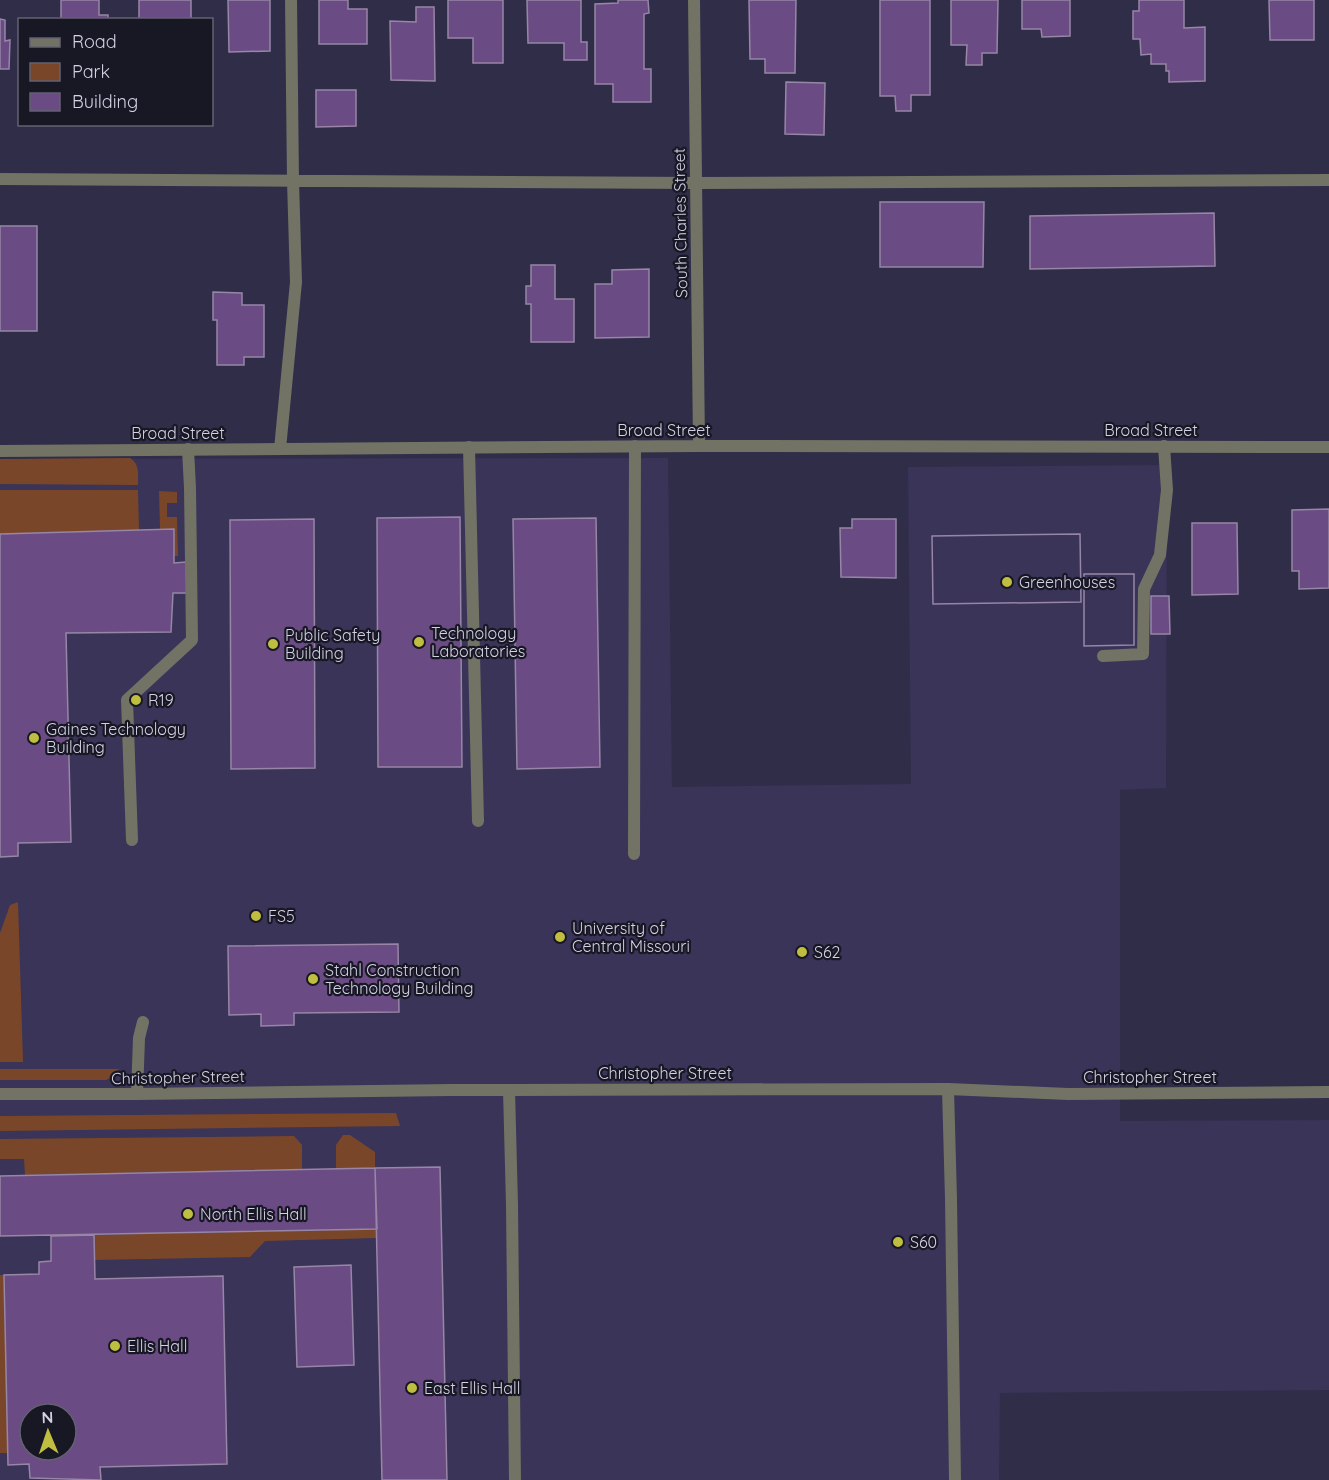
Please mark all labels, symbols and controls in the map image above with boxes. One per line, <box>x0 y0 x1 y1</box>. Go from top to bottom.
legend <box>18 18 213 126</box>
text: Road <box>72 30 117 53</box>
text: Park <box>72 60 110 83</box>
text: Building <box>72 90 138 113</box>
street label: South Charles Street <box>669 148 691 298</box>
street label: Broad Street <box>617 420 711 440</box>
street label: Broad Street <box>1104 420 1198 440</box>
street label: Broad Street <box>131 423 225 443</box>
place label: Greenhouses <box>1019 572 1115 592</box>
marker: Greenhouses <box>1000 575 1014 589</box>
place label: Technology Laboratories <box>431 623 525 661</box>
place label: Public Safety Building <box>285 625 380 663</box>
marker: Technology Laboratories <box>412 635 426 649</box>
marker: Public Safety Building <box>266 637 280 651</box>
place label: R19 <box>148 690 174 710</box>
marker: R19 <box>129 693 143 707</box>
place label: Gaines Technology Building <box>46 719 186 757</box>
marker: Gaines Technology Building <box>27 731 41 745</box>
place label: FS5 <box>268 906 295 926</box>
marker: FS5 <box>249 909 263 923</box>
place label: University of Central Missouri <box>572 918 690 956</box>
marker: University of Central Missouri <box>553 930 567 944</box>
place label: S62 <box>814 942 841 962</box>
marker: S62 <box>795 945 809 959</box>
place label: Stahl Construction Technology Building <box>325 960 474 998</box>
marker: Stahl Construction Technology Building <box>306 972 320 986</box>
street label: Christopher Street <box>598 1063 732 1083</box>
street label: Christopher Street <box>111 1066 245 1088</box>
street label: Christopher Street <box>1083 1067 1217 1087</box>
place label: North Ellis Hall <box>200 1204 307 1224</box>
marker: North Ellis Hall <box>181 1207 195 1221</box>
place label: S60 <box>910 1232 937 1252</box>
marker: S60 <box>891 1235 905 1249</box>
place label: Ellis Hall <box>127 1336 187 1356</box>
marker: Ellis Hall <box>108 1339 122 1353</box>
place label: East Ellis Hall <box>424 1378 520 1398</box>
marker: East Ellis Hall <box>405 1381 419 1395</box>
north arrow <box>18 1402 78 1462</box>
text: N <box>41 1407 54 1427</box>

